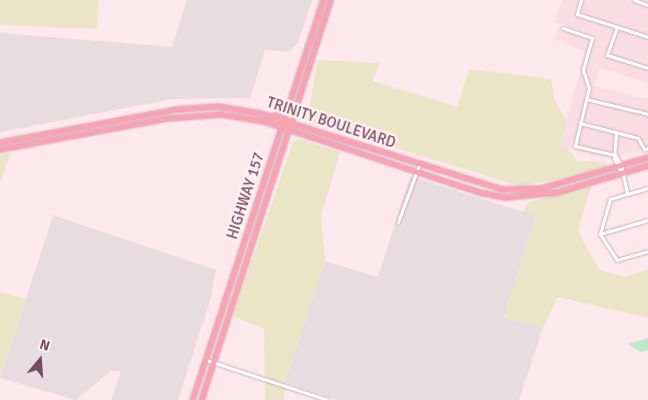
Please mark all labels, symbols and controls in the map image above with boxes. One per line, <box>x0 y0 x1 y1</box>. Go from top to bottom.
street label: TRINITY BOULEVARD <box>264 94 398 152</box>
street label: HIGHWAY 157 <box>224 150 268 242</box>
north arrow <box>15 335 65 385</box>
text: N <box>38 336 52 355</box>

